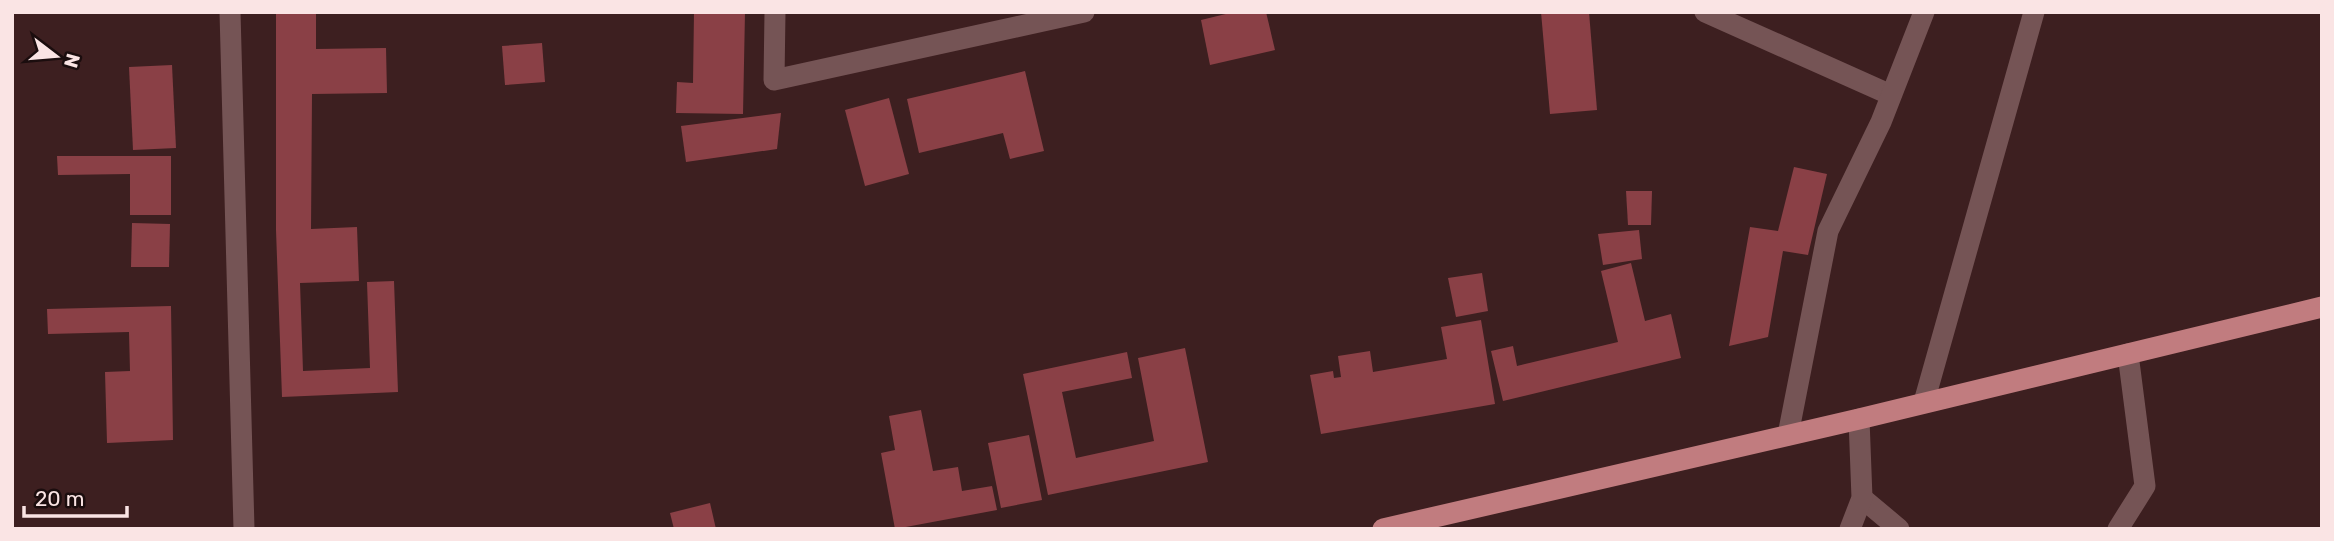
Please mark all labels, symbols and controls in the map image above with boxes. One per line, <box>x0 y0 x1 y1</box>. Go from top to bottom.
north arrow <box>21 21 91 91</box>
text: N <box>59 51 85 70</box>
scale bar <box>24 475 128 518</box>
text: 20 m <box>35 486 84 511</box>

